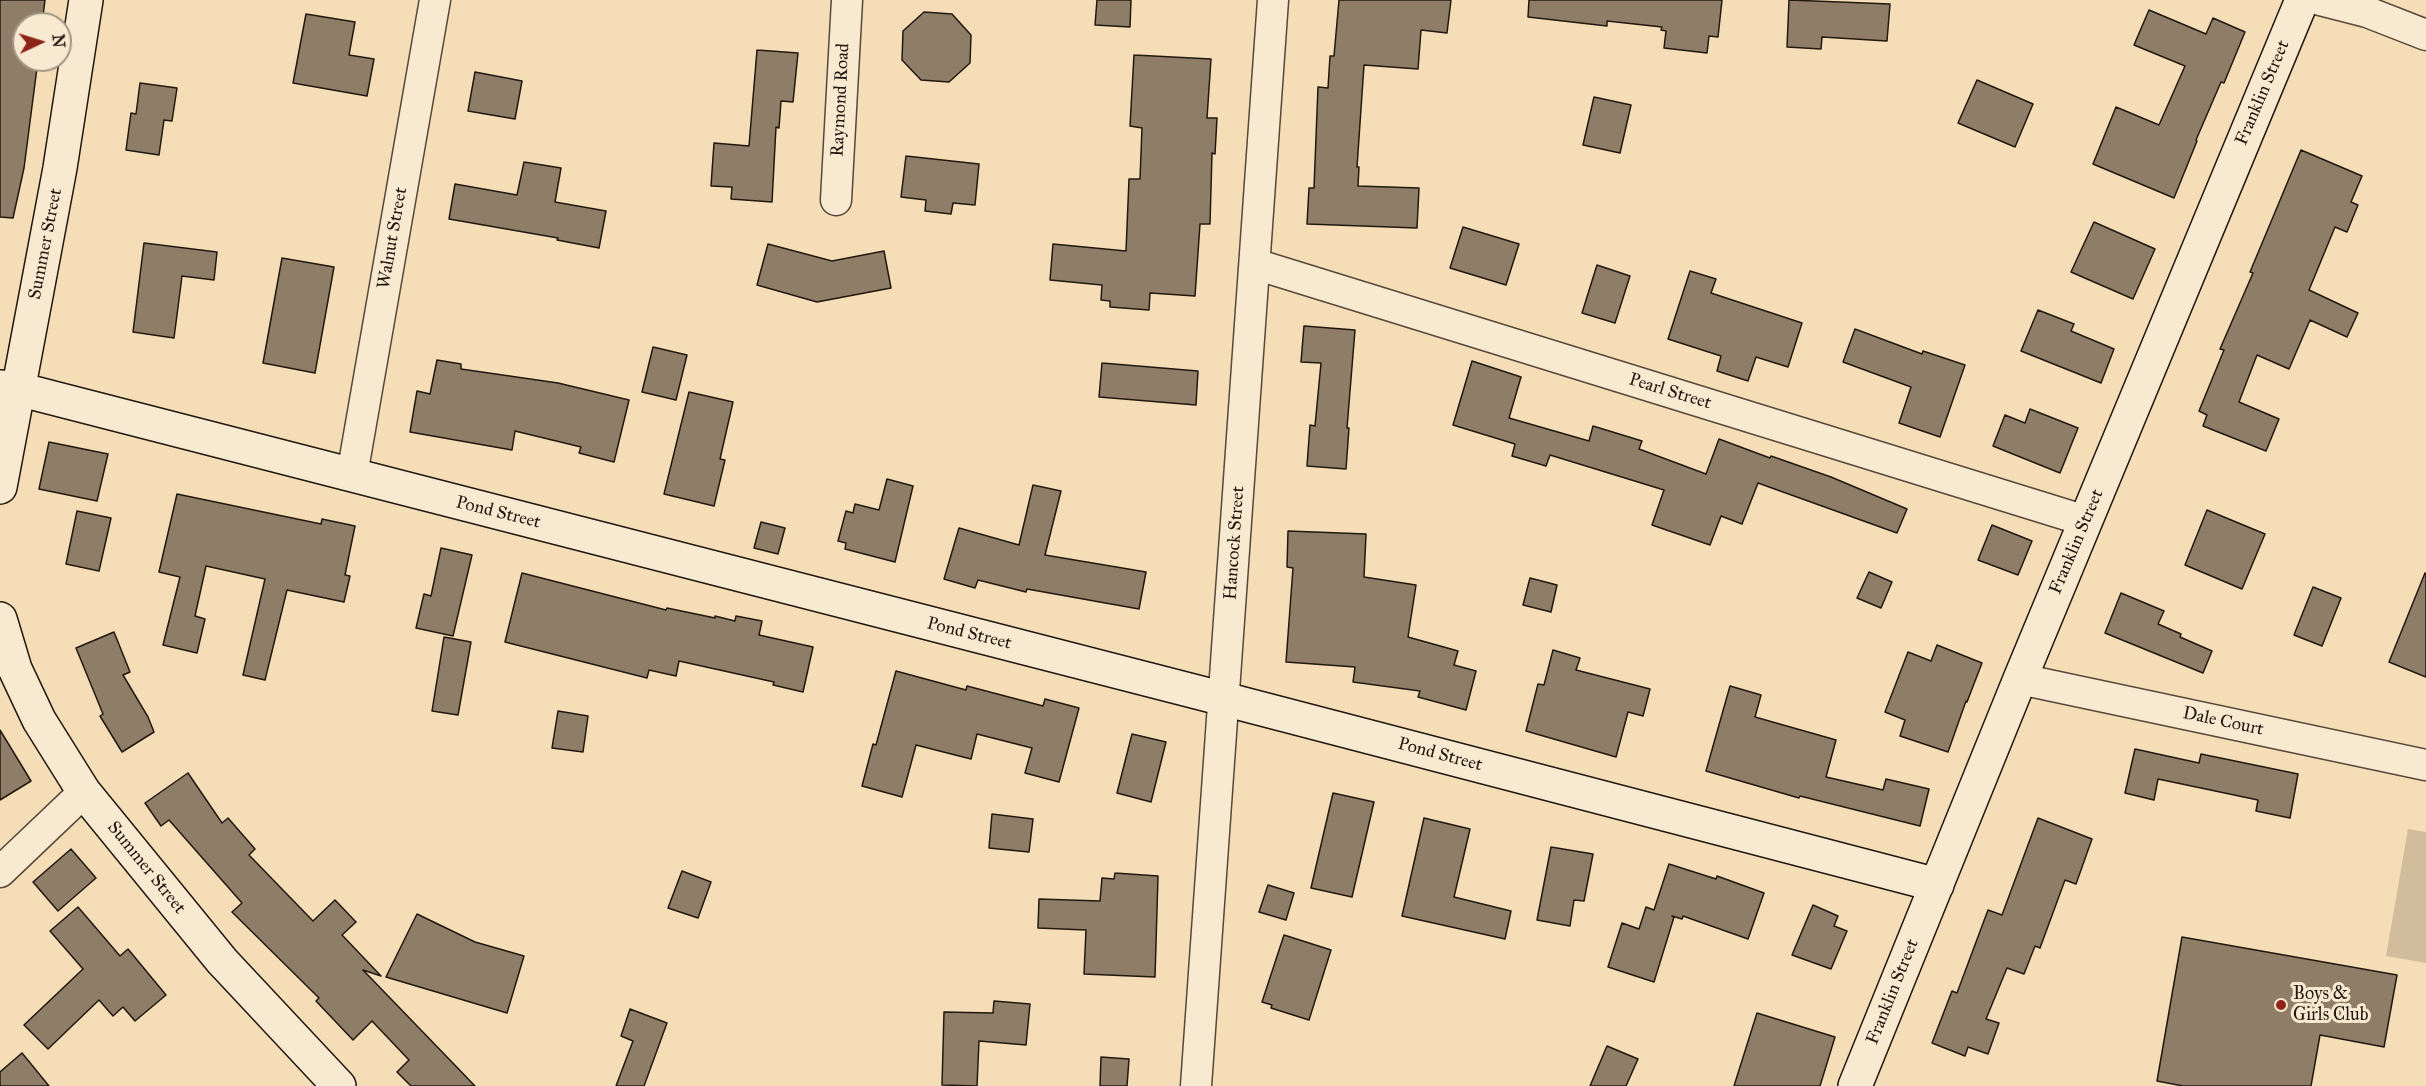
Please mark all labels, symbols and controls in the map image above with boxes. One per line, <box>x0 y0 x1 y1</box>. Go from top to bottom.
north arrow <box>12 12 72 72</box>
text: N <box>49 33 68 48</box>
street label: Franklin Street <box>2231 37 2295 149</box>
street label: Raymond Road <box>827 43 855 157</box>
street label: Walnut Street <box>373 185 413 291</box>
street label: Summer Street <box>25 186 67 302</box>
street label: Pearl Street <box>1626 369 1714 415</box>
street label: Hancock Street <box>1220 485 1250 601</box>
street label: Franklin Street <box>2045 486 2109 598</box>
street label: Pond Street <box>453 492 543 534</box>
street label: Pond Street <box>924 613 1014 655</box>
street label: Dale Court <box>2181 703 2265 741</box>
street label: Pond Street <box>1395 733 1485 777</box>
street label: Summer Street <box>102 817 190 919</box>
street label: Franklin Street <box>1862 936 1924 1048</box>
place label: Boys & Girls Club <box>2293 984 2368 1026</box>
marker: Boys & Girls Club <box>2274 998 2288 1012</box>

